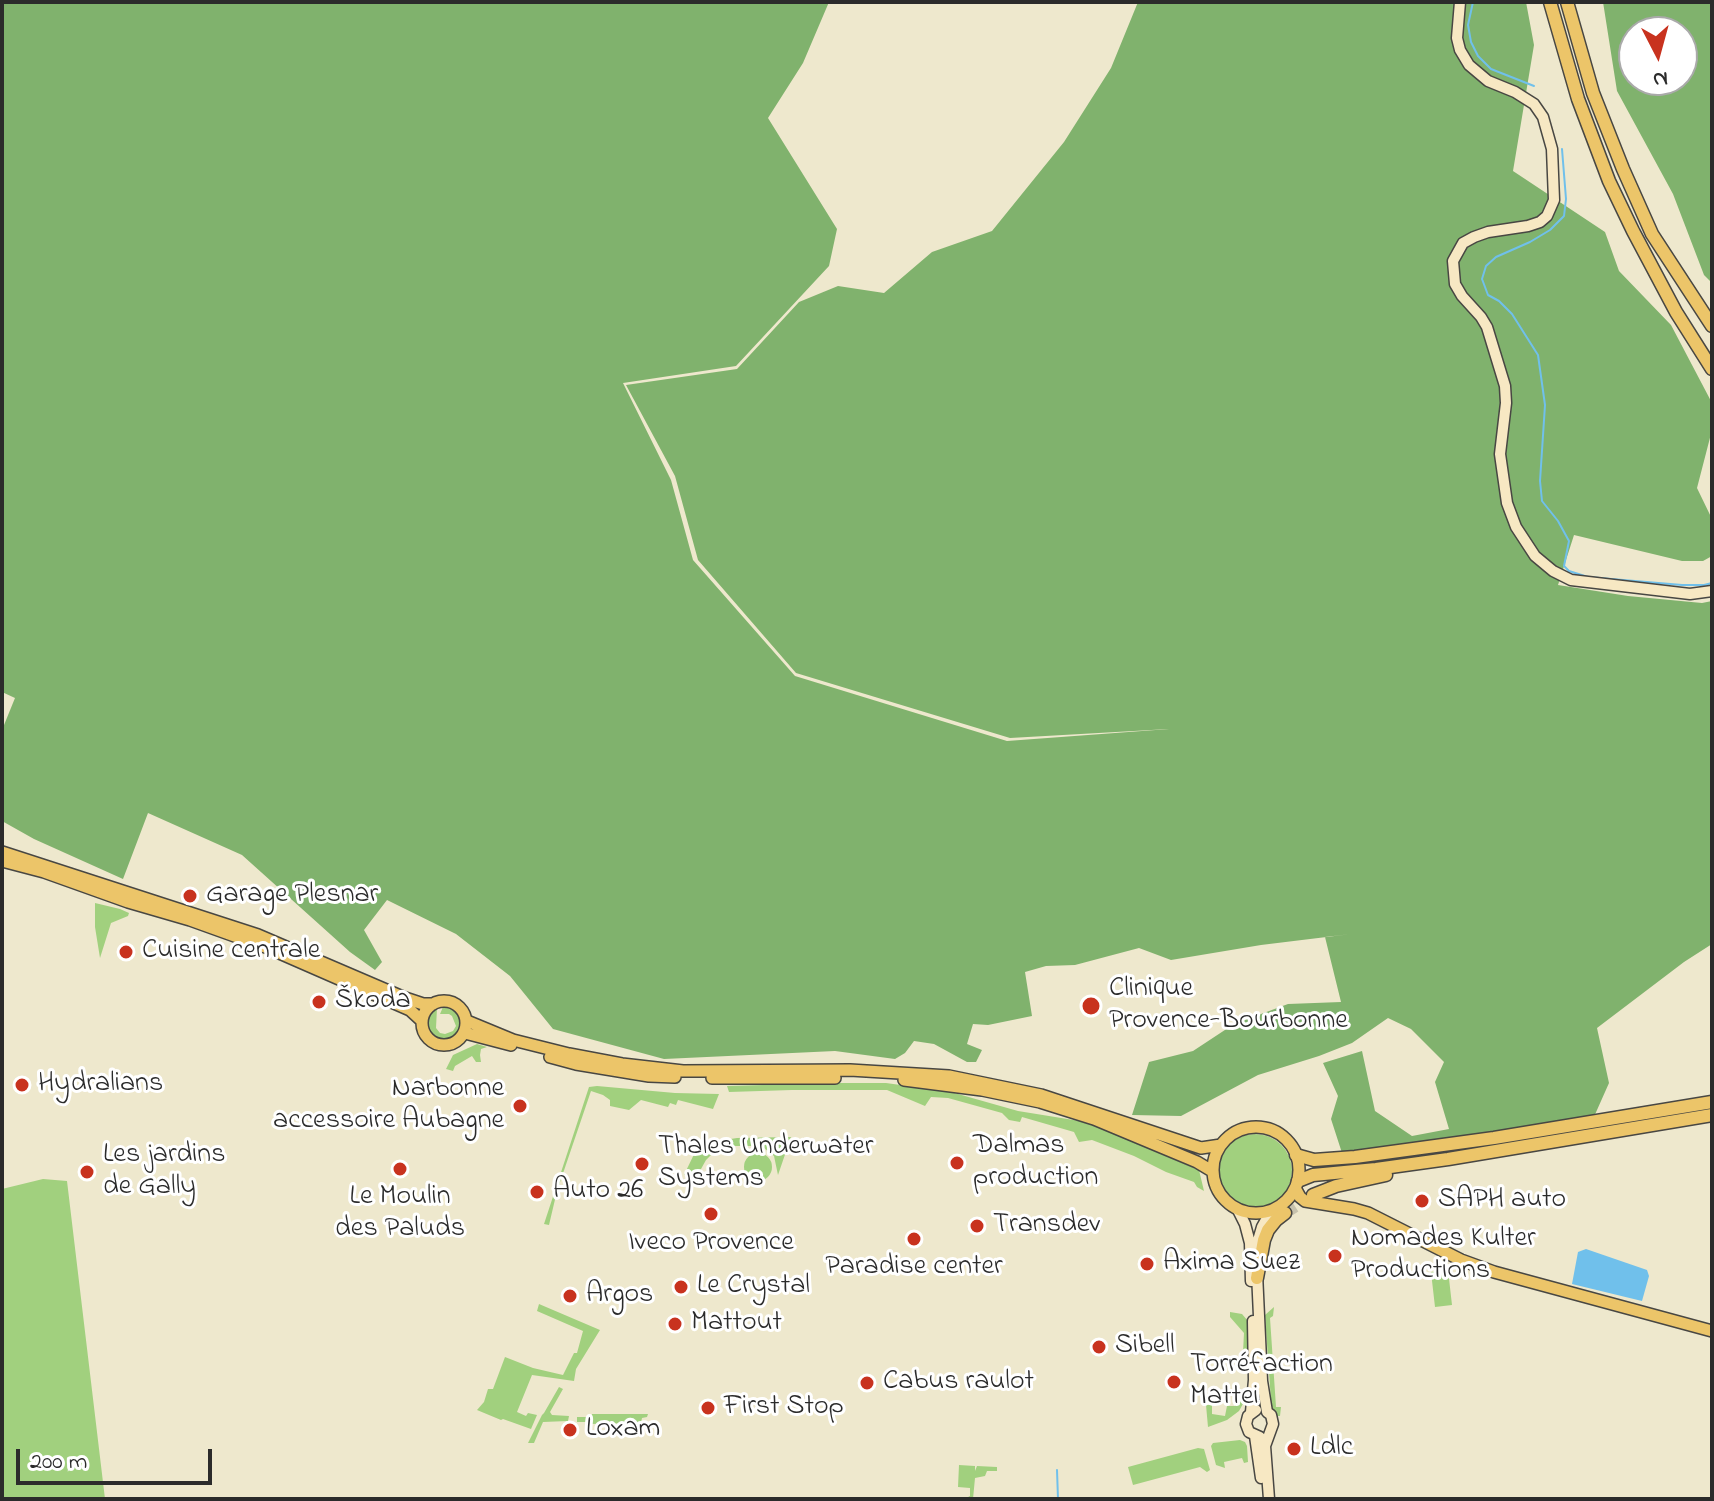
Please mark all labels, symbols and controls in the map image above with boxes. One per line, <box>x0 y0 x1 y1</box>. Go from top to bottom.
north arrow <box>1618 16 1698 96</box>
text: N <box>1651 61 1669 95</box>
place label: Garage Plesnar <box>206 879 378 913</box>
marker: Garage Plesnar <box>181 887 199 905</box>
place label: Cuisine centrale <box>142 935 320 969</box>
marker: Cuisine centrale <box>117 943 135 961</box>
place label: Clinique Provence-Bourbonne <box>1109 973 1348 1039</box>
place label: Škoda <box>335 985 411 1019</box>
marker: Škoda <box>310 993 328 1011</box>
marker: Clinique Provence-Bourbonne <box>1080 995 1102 1017</box>
place label: Hydralians <box>38 1068 163 1102</box>
place label: Narbonne accessoire Aubagne <box>273 1073 504 1139</box>
marker: Hydralians <box>13 1076 31 1094</box>
marker: Narbonne accessoire Aubagne <box>511 1097 529 1115</box>
place label: Dalmas production <box>973 1130 1098 1196</box>
place label: Thales Underwater Systems <box>658 1131 874 1197</box>
place label: Les jardins de Gally <box>103 1139 225 1205</box>
marker: Dalmas production <box>948 1154 966 1172</box>
marker: Thales Underwater Systems <box>633 1155 651 1173</box>
marker: Le Moulin des Paluds <box>391 1160 409 1178</box>
marker: Les jardins de Gally <box>78 1163 96 1181</box>
place label: Auto 26 <box>553 1175 643 1209</box>
place label: Le Moulin des Paluds <box>335 1181 465 1247</box>
marker: Auto 26 <box>528 1183 546 1201</box>
place label: SAPH auto <box>1438 1184 1566 1218</box>
marker: SAPH auto <box>1413 1192 1431 1210</box>
marker: Iveco Provence <box>702 1205 720 1223</box>
place label: Transdev <box>993 1209 1100 1243</box>
marker: Transdev <box>968 1217 986 1235</box>
place label: Nomades Kulter Productions <box>1351 1223 1536 1289</box>
place label: Iveco Provence <box>628 1227 794 1261</box>
marker: Paradise center <box>905 1230 923 1248</box>
place label: Axima Suez <box>1163 1247 1300 1281</box>
marker: Nomades Kulter Productions <box>1326 1247 1344 1265</box>
place label: Paradise center <box>825 1251 1003 1285</box>
marker: Axima Suez <box>1138 1255 1156 1273</box>
place label: Le Crystal <box>697 1270 810 1304</box>
marker: Le Crystal <box>672 1278 690 1296</box>
place label: Argos <box>586 1279 653 1313</box>
marker: Argos <box>561 1287 579 1305</box>
place label: Mattout <box>691 1307 782 1341</box>
marker: Mattout <box>666 1315 684 1333</box>
place label: Sibell <box>1115 1330 1175 1364</box>
marker: Sibell <box>1090 1338 1108 1356</box>
place label: Torréfaction Mattei <box>1190 1349 1333 1415</box>
place label: Cabus raulot <box>883 1366 1034 1400</box>
marker: Torréfaction Mattei <box>1165 1373 1183 1391</box>
marker: Cabus raulot <box>858 1374 876 1392</box>
place label: First Stop <box>724 1391 844 1425</box>
marker: First Stop <box>699 1399 717 1417</box>
place label: Loxam <box>586 1413 660 1447</box>
marker: Loxam <box>561 1421 579 1439</box>
place label: Ldlc <box>1310 1432 1353 1466</box>
scale bar <box>20 1433 216 1483</box>
marker: Ldlc <box>1285 1440 1303 1458</box>
text: 200 m <box>30 1445 87 1480</box>

